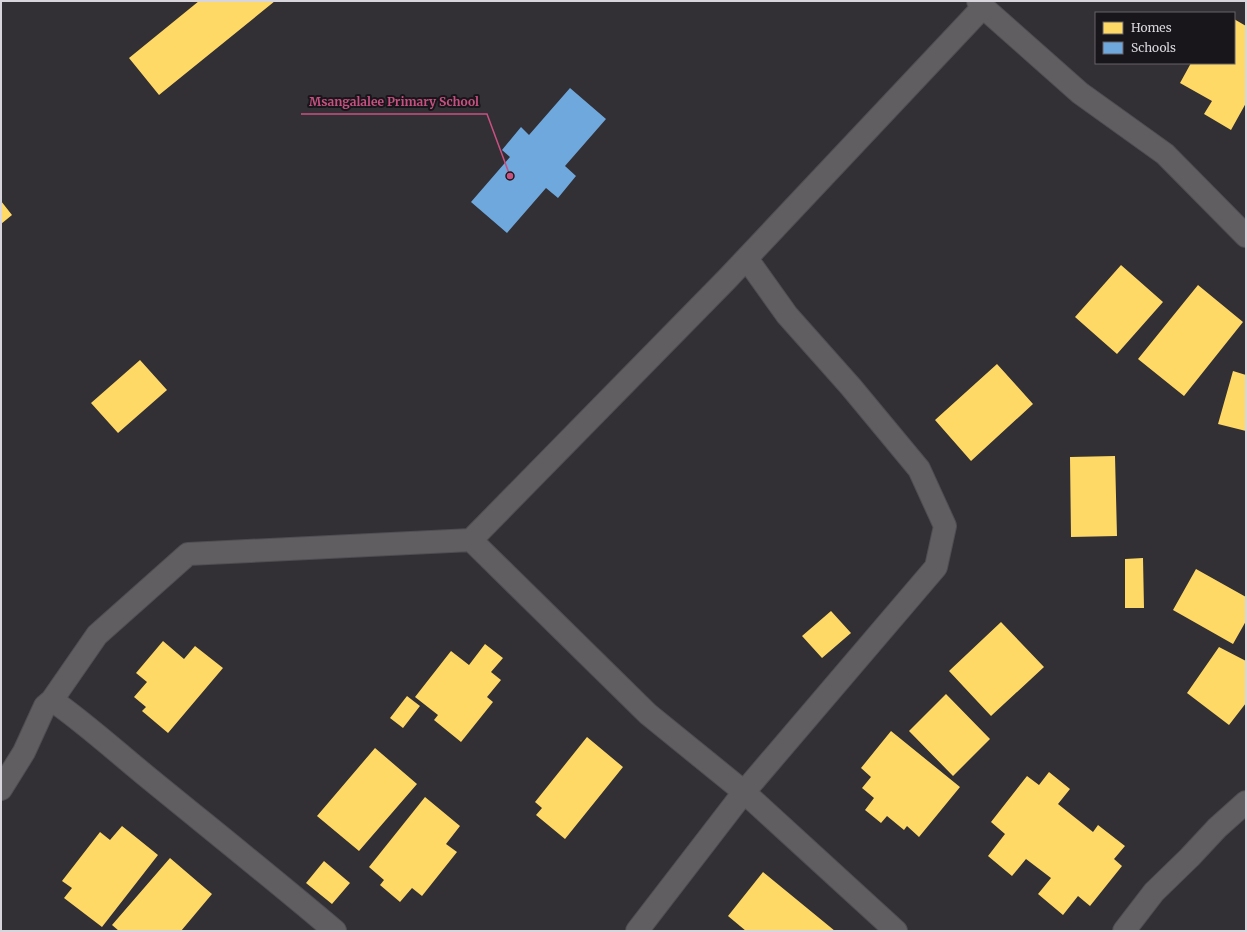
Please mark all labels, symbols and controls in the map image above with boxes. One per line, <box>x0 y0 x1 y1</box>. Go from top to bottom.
legend <box>1095 12 1235 64</box>
text: Homes <box>1131 20 1172 35</box>
text: Schools <box>1131 40 1176 55</box>
callout: Msangalalee Primary School <box>301 90 487 114</box>
text: Msangalalee Primary School <box>309 94 479 109</box>

